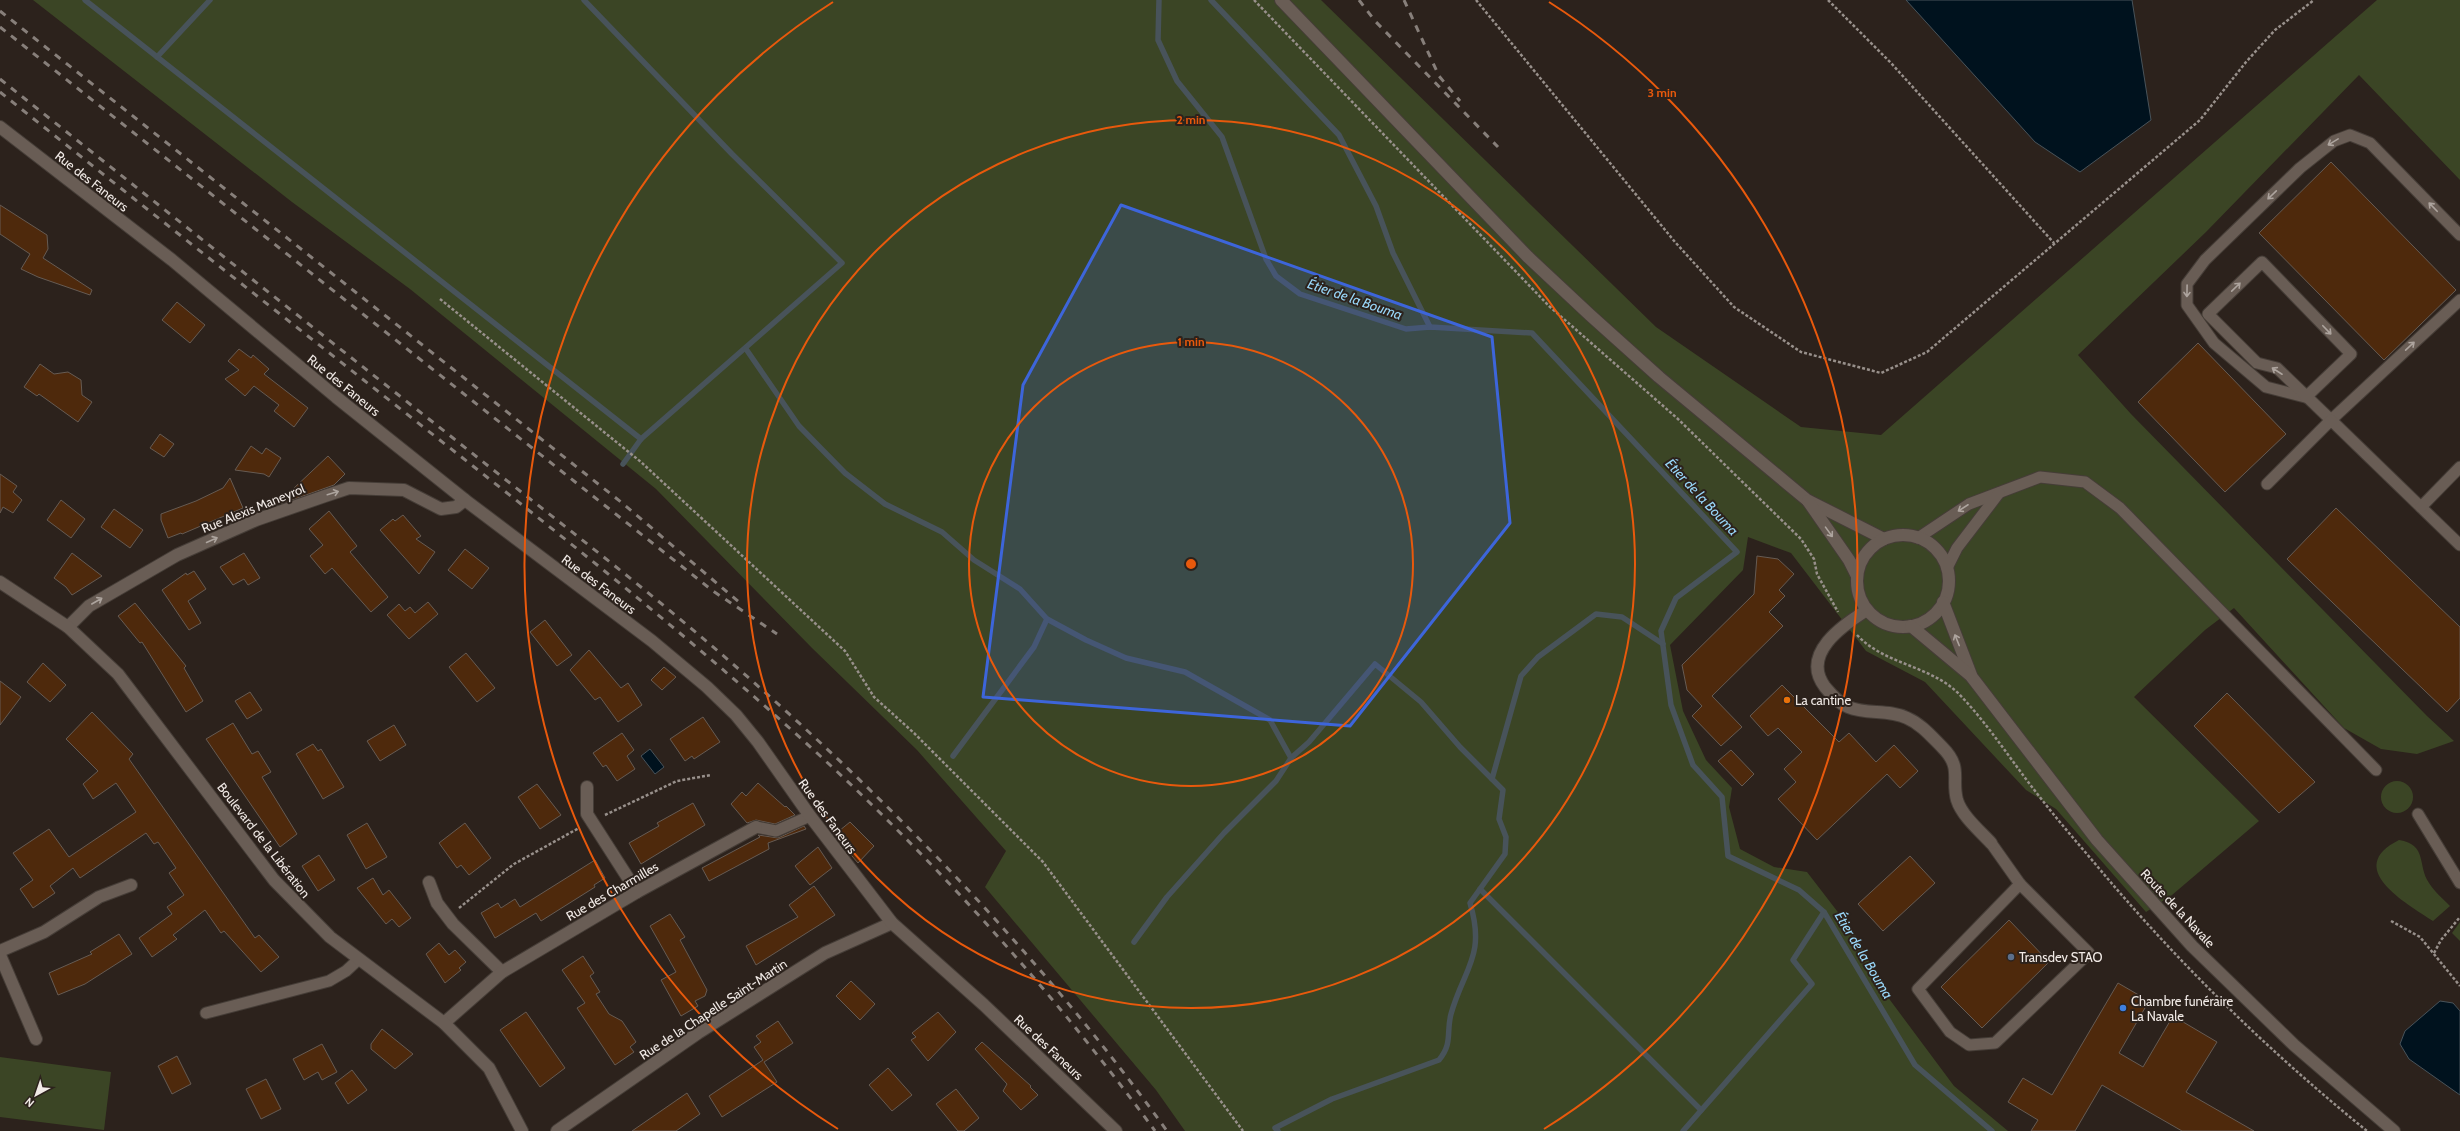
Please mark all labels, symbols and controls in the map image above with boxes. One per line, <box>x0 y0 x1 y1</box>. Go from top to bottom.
text: 3 min <box>1647 85 1677 100</box>
text: 2 min <box>1177 112 1205 127</box>
one-way arrow <box>2327 139 2339 147</box>
street label: Rue des Faneurs <box>52 147 132 215</box>
one-way arrow <box>2267 190 2277 200</box>
one-way arrow <box>2428 202 2438 212</box>
water label: Étier de la Bouma <box>1305 274 1405 324</box>
one-way arrow <box>2231 282 2241 292</box>
one-way arrow <box>2183 284 2191 297</box>
one-way arrow <box>2323 325 2332 335</box>
text: 1 min <box>1177 334 1205 349</box>
one-way arrow <box>2405 342 2416 351</box>
street label: Rue des Faneurs <box>304 351 384 420</box>
one-way arrow <box>2272 366 2283 375</box>
water label: Étier de la Bouma <box>1662 455 1742 539</box>
street label: Rue Alexis Maneyrol <box>199 480 307 536</box>
one-way arrow <box>326 489 339 496</box>
one-way arrow <box>1958 504 1969 512</box>
one-way arrow <box>1825 527 1833 538</box>
one-way arrow <box>205 536 217 543</box>
street label: Rue des Faneurs <box>559 551 640 617</box>
centre of rings <box>1184 557 1198 571</box>
one-way arrow <box>91 597 103 605</box>
one-way arrow <box>1953 634 1961 646</box>
place label: La cantine <box>1795 692 1851 708</box>
marker: La cantine <box>1782 695 1792 705</box>
street label: Rue des Faneurs <box>795 775 861 857</box>
street label: Boulevard de la Libération <box>214 779 314 901</box>
street label: Rue des Charmilles <box>563 858 662 924</box>
street label: Route de la Navale <box>2137 865 2219 951</box>
water label: Étier de la Bouma <box>1831 908 1897 1002</box>
place label: Transdev STAO <box>2019 949 2103 965</box>
marker: Transdev STAO <box>2006 952 2016 962</box>
street label: Rue de la Chapelle Saint-Martin <box>636 955 790 1063</box>
place label: Chambre funéraire La Navale <box>2131 993 2233 1024</box>
marker: Chambre funéraire La Navale <box>2118 1003 2128 1013</box>
street label: Rue des Faneurs <box>1011 1011 1087 1084</box>
north arrow <box>16 1075 56 1115</box>
text: N <box>22 1095 37 1111</box>

